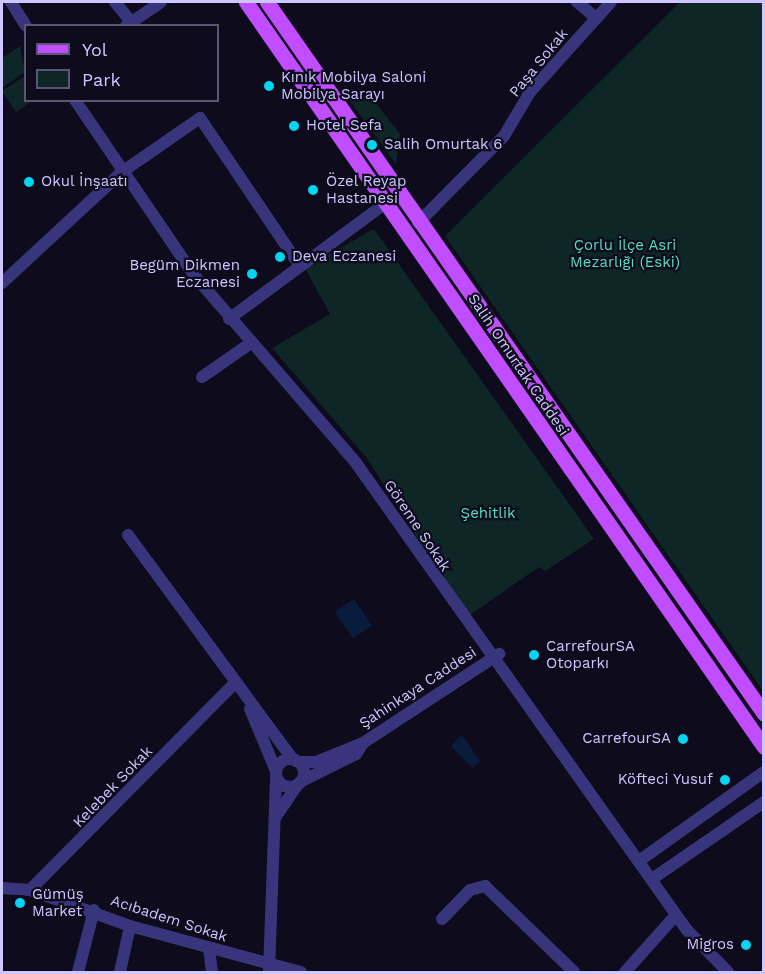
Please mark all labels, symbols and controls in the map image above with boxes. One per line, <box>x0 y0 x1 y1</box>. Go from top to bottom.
legend <box>24 24 219 102</box>
street label: Paşa Sokak <box>506 25 572 101</box>
text: Yol <box>82 39 107 60</box>
place label: Kınık Mobilya Saloni Mobilya Sarayı <box>281 68 427 103</box>
text: Park <box>82 69 121 90</box>
marker: Kınık Mobilya Saloni Mobilya Sarayı <box>262 79 276 93</box>
place label: Hotel Sefa <box>306 117 383 135</box>
marker: Hotel Sefa <box>287 119 301 133</box>
place label: Salih Omurtak 6 <box>384 136 503 154</box>
marker: Salih Omurtak 6 <box>365 138 379 152</box>
place label: Özel Reyap Hastanesi <box>326 172 407 207</box>
place label: Okul İnşaatı <box>41 173 128 191</box>
marker: Okul İnşaatı <box>22 175 36 189</box>
marker: Özel Reyap Hastanesi <box>304 181 322 199</box>
park label: Çorlu İlçe Asri Mezarlığı (Eski) <box>570 236 680 271</box>
place label: Deva Eczanesi <box>292 248 396 266</box>
marker: Deva Eczanesi <box>273 250 287 264</box>
place label: Begüm Dikmen Eczanesi <box>129 256 240 291</box>
marker: Begüm Dikmen Eczanesi <box>245 267 259 281</box>
street label: Salih Omurtak Caddesi <box>464 290 572 440</box>
street label: Göreme Sokak <box>380 477 454 575</box>
park label: Şehitlik <box>461 505 515 523</box>
place label: CarrefourSA Otoparkı <box>546 637 635 672</box>
street label: Şahinkaya Caddesi <box>356 643 480 733</box>
marker: CarrefourSA Otoparkı <box>527 648 541 662</box>
place label: CarrefourSA <box>582 730 671 748</box>
marker: CarrefourSA <box>676 732 690 746</box>
street label: Kelebek Sokak <box>69 742 157 832</box>
place label: Köfteci Yusuf <box>617 771 713 789</box>
marker: Köfteci Yusuf <box>718 773 732 787</box>
place label: Gümüş Market <box>32 885 84 920</box>
street label: Acıbadem Sokak <box>108 892 230 946</box>
marker: Gümüş Market <box>13 896 27 910</box>
place label: Migros <box>686 936 734 954</box>
marker: Migros <box>739 938 753 952</box>

